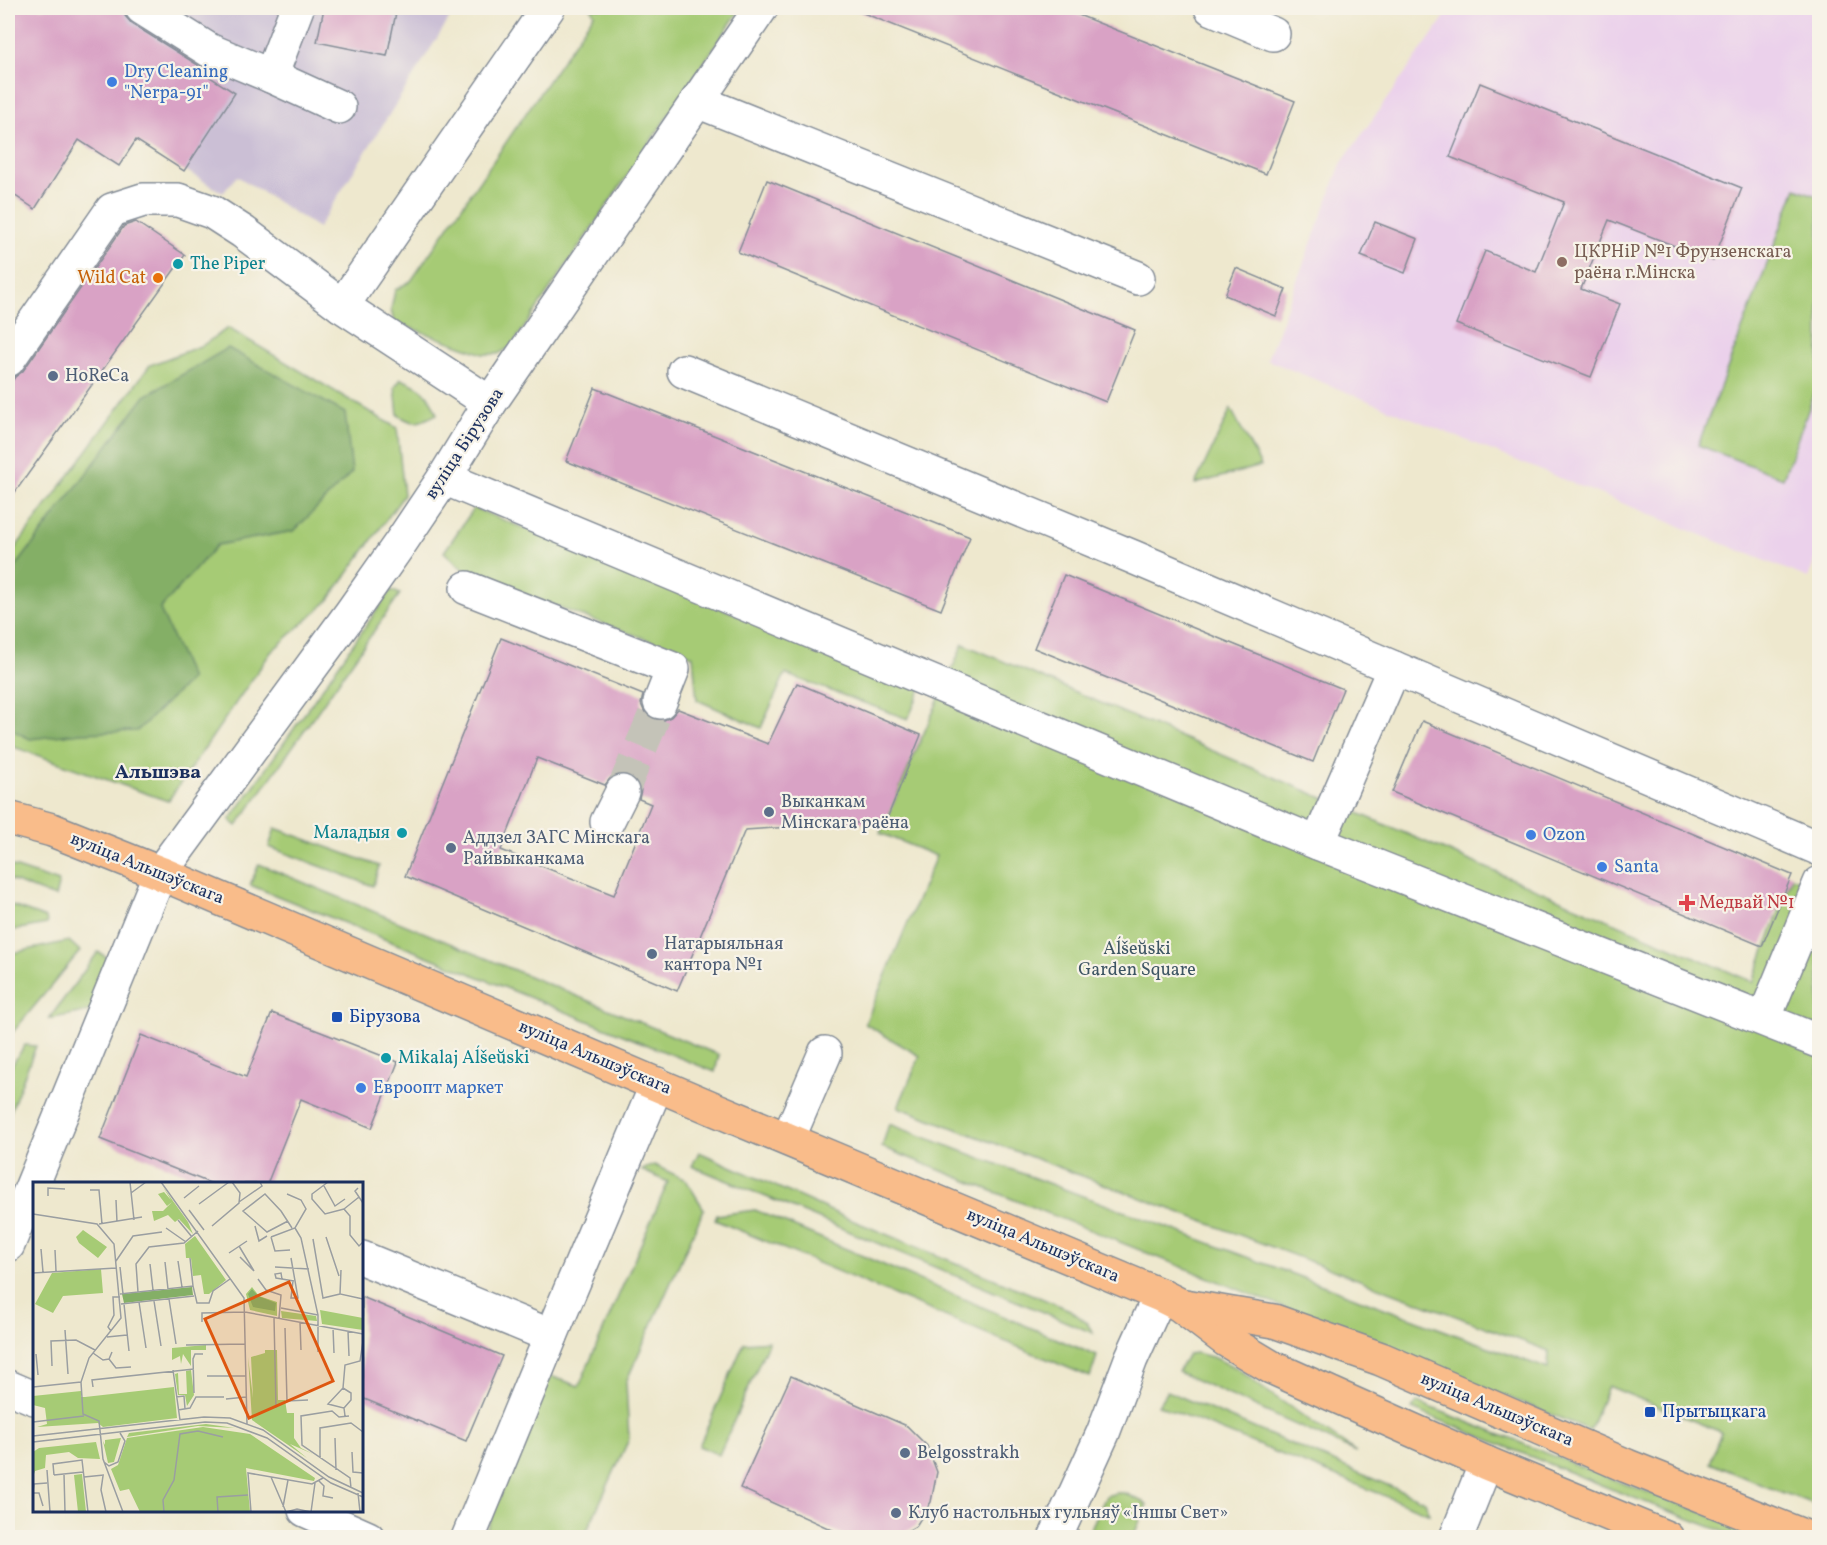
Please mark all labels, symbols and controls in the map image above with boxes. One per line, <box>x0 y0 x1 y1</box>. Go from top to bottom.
place label: Dry Cleaning "Nerpa-91" <box>124 60 228 106</box>
marker: Dry Cleaning "Nerpa-91" <box>105 75 119 89</box>
place label: ЦКРНіР №1 Фрунзенскага раёна г.Мінска <box>1574 240 1792 286</box>
place label: The Piper <box>190 252 266 277</box>
marker: ЦКРНіР №1 Фрунзенскага раёна г.Мінска <box>1555 255 1569 269</box>
marker: The Piper <box>171 257 185 271</box>
place label: Wild Сat <box>77 266 146 291</box>
marker: Wild Сat <box>151 271 165 285</box>
place label: HoReCa <box>65 364 129 389</box>
marker: HoReCa <box>46 369 60 383</box>
street label: вуліца Бірузова <box>420 383 510 505</box>
district label: Альшэва <box>115 759 201 787</box>
place label: Выканкам Мінскага раёна <box>781 790 909 836</box>
marker: Выканкам Мінскага раёна <box>762 805 776 819</box>
place label: Маладыя <box>313 821 390 846</box>
place label: Ozon <box>1543 823 1586 848</box>
marker: Маладыя <box>395 826 409 840</box>
place label: Аддзел ЗАГС Мінскага Райвыканкама <box>463 826 650 872</box>
street label: вуліца Альшэўскага <box>66 827 228 911</box>
marker: Ozon <box>1524 828 1538 842</box>
marker: Аддзел ЗАГС Мінскага Райвыканкама <box>444 841 458 855</box>
place label: Santa <box>1614 855 1659 880</box>
marker: Santa <box>1595 860 1609 874</box>
place label: Медвай №1 <box>1699 891 1795 916</box>
marker: Медвай №1 <box>1680 896 1694 910</box>
place label: Натарыяльная кантора №1 <box>664 932 783 978</box>
park label: Aĺšeŭski Garden Square <box>1078 936 1196 983</box>
marker: Натарыяльная кантора №1 <box>645 947 659 961</box>
place label: Бірузова <box>349 1005 421 1030</box>
marker: Бірузова <box>330 1010 344 1024</box>
street label: вуліца Альшэўскага <box>515 1014 675 1102</box>
place label: Mikalaj Aĺšeŭski <box>398 1045 529 1071</box>
marker: Mikalaj Aĺšeŭski <box>379 1051 393 1065</box>
place label: Евроопт маркет <box>373 1076 503 1101</box>
marker: Евроопт маркет <box>354 1081 368 1095</box>
inset map <box>33 1182 363 1512</box>
street label: вуліца Альшэўскага <box>963 1202 1123 1290</box>
street label: вуліца Альшэўскага <box>1417 1366 1577 1454</box>
place label: Прытыцкага <box>1662 1400 1767 1425</box>
marker: Прытыцкага <box>1643 1405 1657 1419</box>
place label: Belgosstrakh <box>917 1441 1020 1466</box>
marker: Belgosstrakh <box>898 1446 912 1460</box>
place label: Клуб настольных гульняў «Іншы Свет» <box>908 1501 1228 1526</box>
marker: Клуб настольных гульняў «Іншы Свет» <box>889 1506 903 1520</box>

